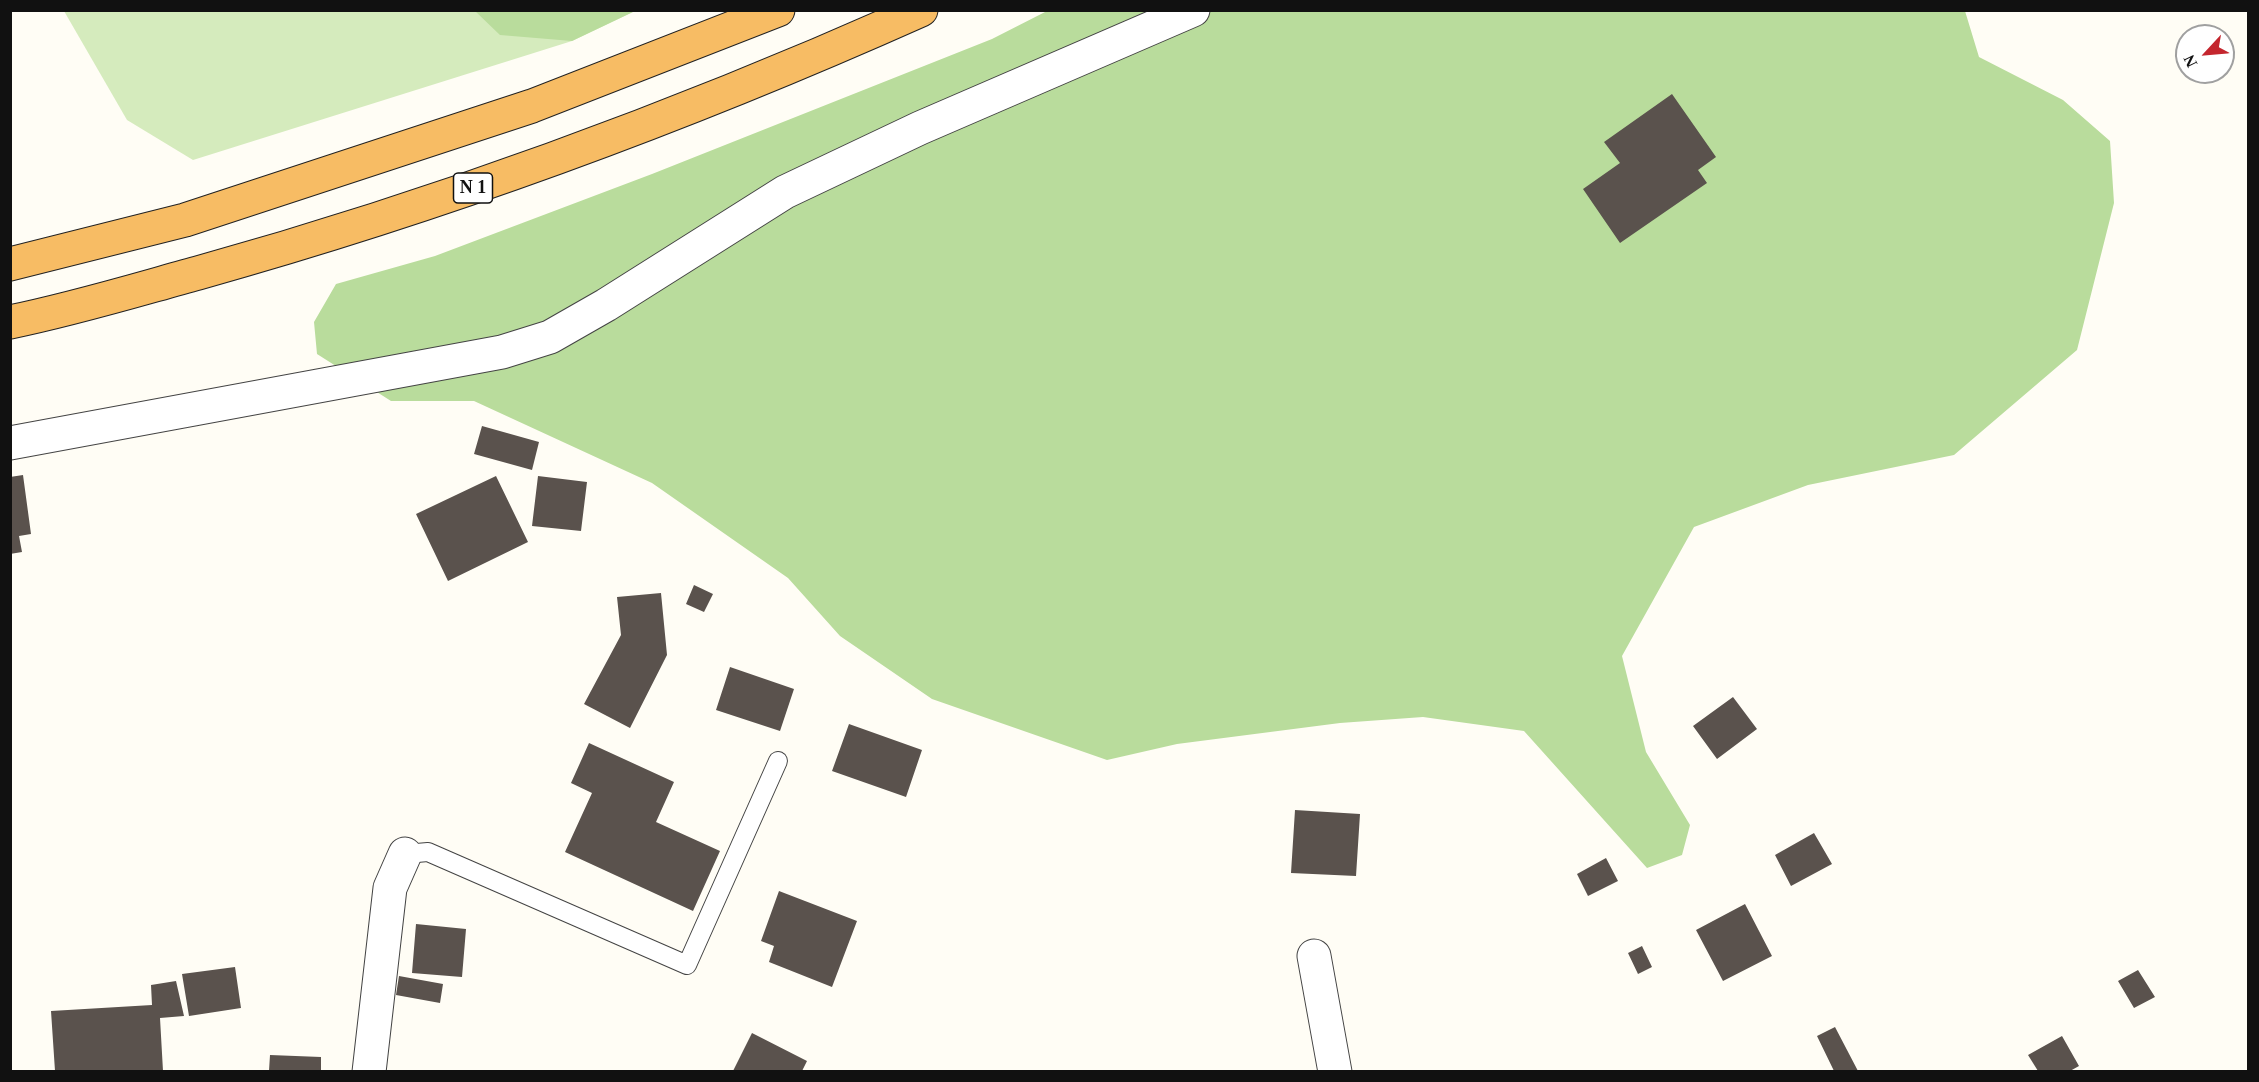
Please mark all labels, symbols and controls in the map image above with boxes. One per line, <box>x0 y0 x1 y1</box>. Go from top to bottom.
north arrow <box>2175 24 2235 84</box>
text: N <box>2180 52 2200 70</box>
road number: N 1 <box>454 173 492 203</box>

